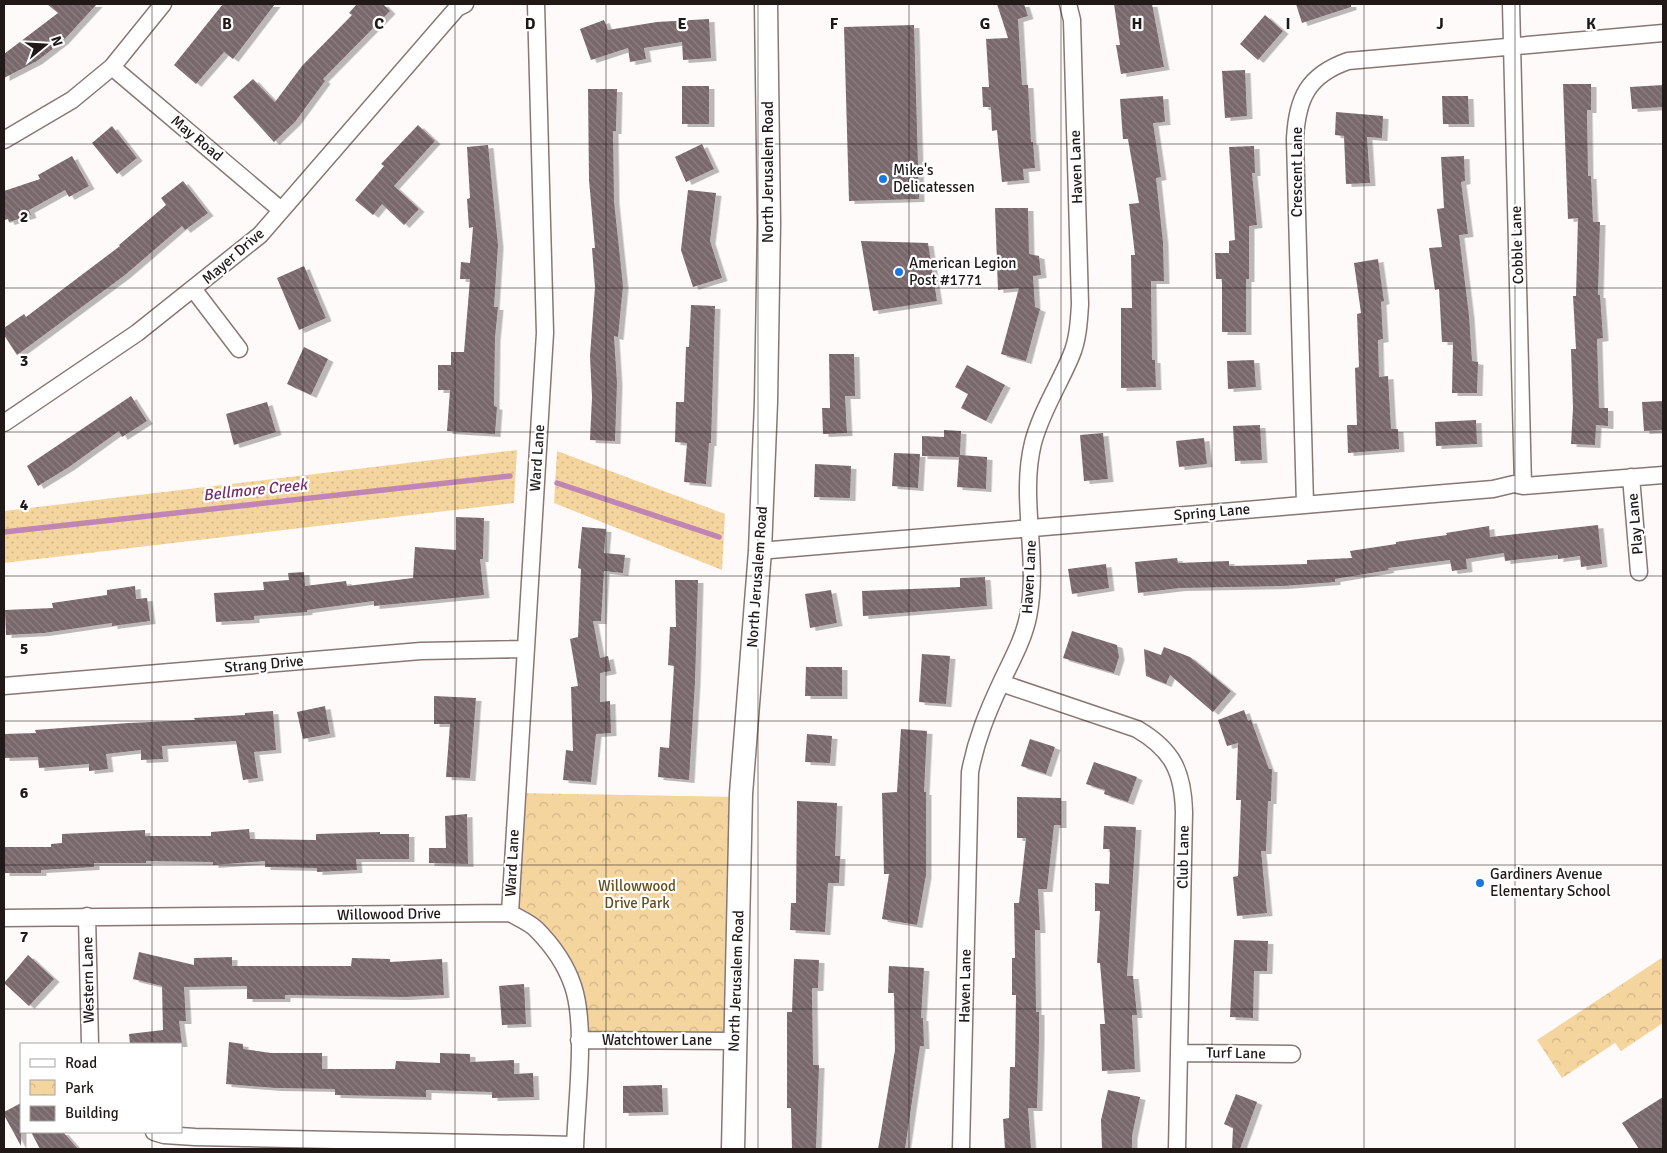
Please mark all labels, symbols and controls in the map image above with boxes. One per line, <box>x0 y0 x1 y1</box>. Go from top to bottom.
text: B <box>222 14 232 34</box>
text: C <box>374 14 384 34</box>
text: D <box>525 14 536 34</box>
text: E <box>677 14 687 34</box>
text: F <box>830 14 839 34</box>
text: G <box>980 14 990 34</box>
text: H <box>1132 14 1142 34</box>
text: I <box>1285 14 1291 34</box>
text: J <box>1436 14 1444 34</box>
text: K <box>1586 14 1596 34</box>
north arrow <box>20 20 70 70</box>
text: N <box>47 34 66 48</box>
street label: North Jerusalem Road <box>759 101 777 243</box>
street label: May Road <box>167 111 227 165</box>
street label: Crescent Lane <box>1288 127 1306 217</box>
street label: Haven Lane <box>1066 130 1086 204</box>
place label: Mike's Delicatessen <box>893 161 975 196</box>
marker: Mike's Delicatessen <box>877 173 889 185</box>
street label: Cobble Lane <box>1507 205 1527 285</box>
text: 2 <box>20 207 28 227</box>
street label: Mayer Drive <box>198 224 268 288</box>
place label: American Legion Post #1771 <box>909 254 1017 289</box>
marker: American Legion Post #1771 <box>893 266 905 278</box>
text: 3 <box>20 351 28 371</box>
street label: Ward Lane <box>526 424 548 492</box>
water label: Bellmore Creek <box>202 474 310 505</box>
street label: Play Lane <box>1623 493 1647 555</box>
text: 4 <box>20 495 29 515</box>
street label: Spring Lane <box>1173 500 1251 524</box>
street label: North Jerusalem Road <box>743 506 771 648</box>
street label: Haven Lane <box>1018 540 1040 614</box>
text: 5 <box>20 639 28 659</box>
street label: Strang Drive <box>224 652 304 676</box>
text: 6 <box>20 783 29 803</box>
street label: Club Lane <box>1173 825 1193 889</box>
street label: Ward Lane <box>501 829 523 897</box>
place label: Gardiners Avenue Elementary School <box>1490 865 1611 900</box>
park label: Willowwood Drive Park <box>598 877 676 912</box>
marker: Gardiners Avenue Elementary School <box>1474 877 1486 889</box>
street label: Willowood Drive <box>337 904 441 924</box>
street label: North Jerusalem Road <box>725 910 747 1052</box>
text: 7 <box>20 927 29 947</box>
street label: Western Lane <box>78 936 98 1024</box>
street label: Haven Lane <box>955 949 975 1023</box>
street label: Watchtower Lane <box>602 1031 712 1049</box>
legend <box>20 1043 182 1133</box>
street label: Turf Lane <box>1206 1043 1266 1063</box>
text: Road <box>65 1054 97 1072</box>
text: Park <box>65 1079 94 1097</box>
text: Building <box>65 1104 119 1122</box>

